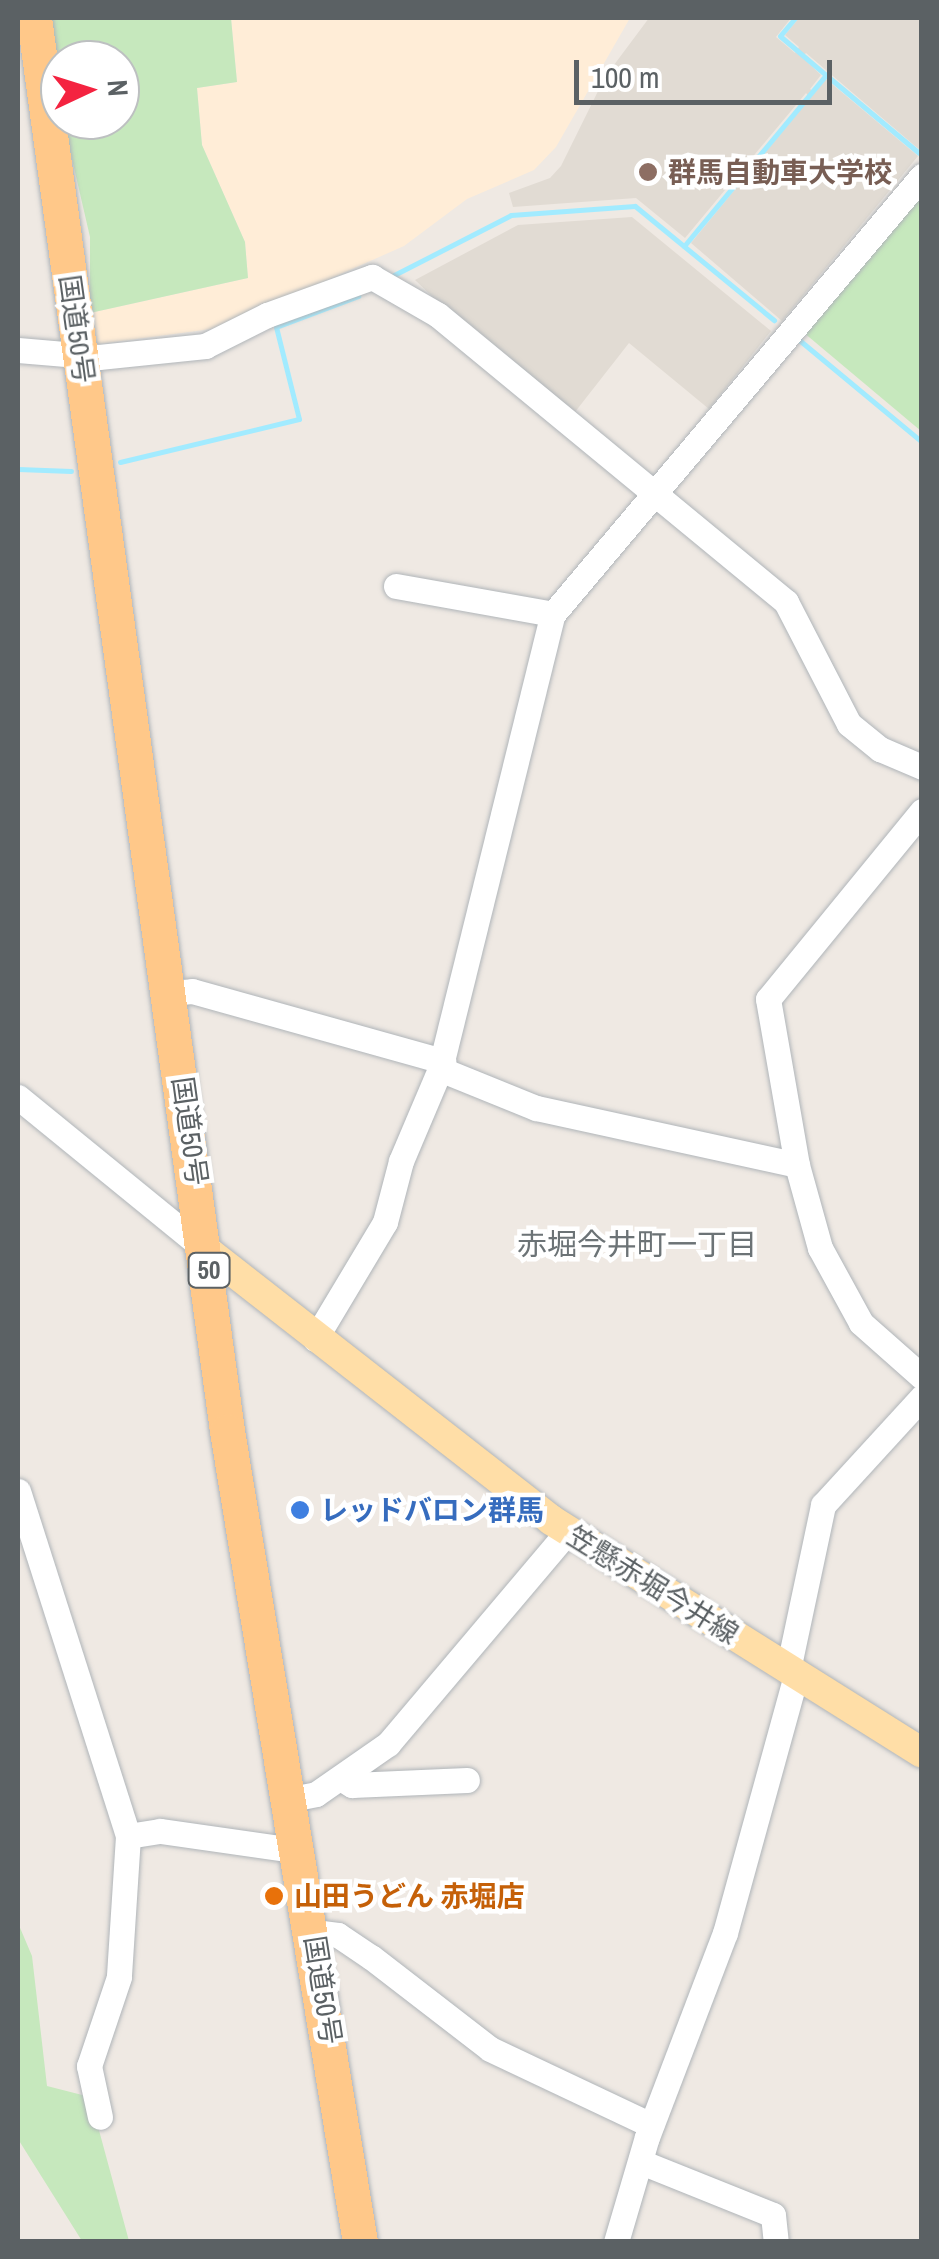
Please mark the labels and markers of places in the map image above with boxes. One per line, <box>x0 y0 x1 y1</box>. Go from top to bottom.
place label: 群馬自動車大学校 <box>668 155 892 189</box>
marker: 群馬自動車大学校 <box>637 161 659 183</box>
place label: レッドバロン群馬 <box>320 1493 544 1527</box>
marker: レッドバロン群馬 <box>289 1499 311 1521</box>
place label: 山田うどん 赤堀店 <box>294 1879 524 1913</box>
marker: 山田うどん 赤堀店 <box>263 1885 285 1907</box>

